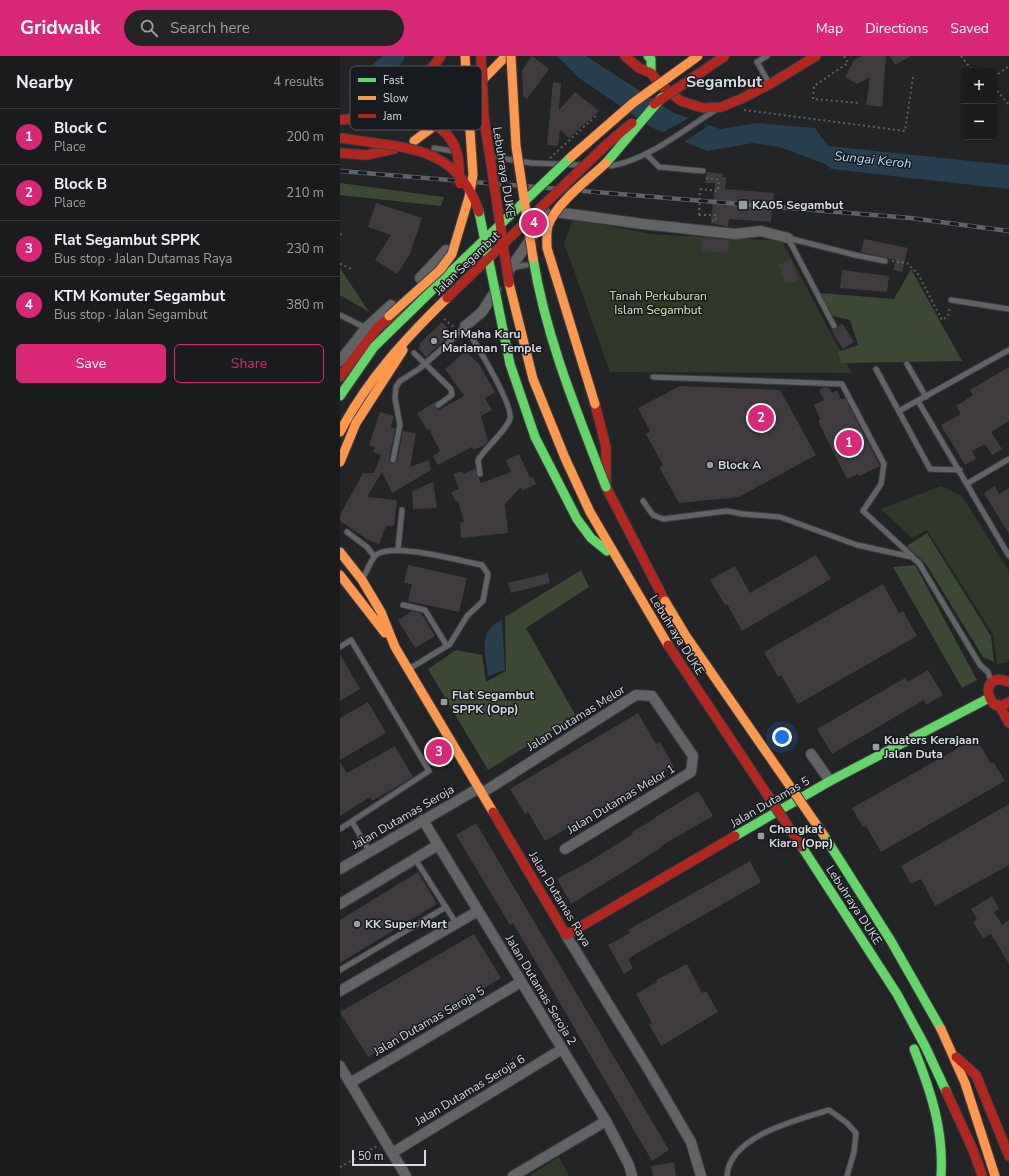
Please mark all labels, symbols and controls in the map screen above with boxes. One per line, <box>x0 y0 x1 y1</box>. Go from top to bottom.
search box <box>124 10 404 46</box>
text: Gridwalk <box>20 15 100 41</box>
icon: search <box>138 17 160 39</box>
text: Search here <box>170 18 250 38</box>
text: Map <box>816 19 843 38</box>
text: Directions <box>865 19 928 38</box>
text: Saved <box>950 19 989 38</box>
legend <box>350 66 482 130</box>
map controls <box>961 68 997 140</box>
button: + <box>961 68 997 104</box>
text: Nearby <box>16 71 73 94</box>
district label: Segambut <box>686 71 763 93</box>
text: 4 results <box>273 73 324 91</box>
text: Fast <box>383 73 404 88</box>
text: Slow <box>383 91 408 106</box>
button: − <box>961 104 997 140</box>
text: Jam <box>382 109 402 124</box>
text: Block C <box>54 118 107 138</box>
street label: Lebuhraya DUKE <box>489 126 519 218</box>
text: 1 <box>25 128 33 146</box>
text: 200 m <box>286 128 324 146</box>
text: Place <box>54 138 86 156</box>
water label: Sungai Keroh <box>833 147 912 173</box>
text: Block B <box>54 174 107 194</box>
text: 2 <box>25 184 33 202</box>
text: 210 m <box>286 184 324 202</box>
text: Place <box>54 194 86 212</box>
place label: KA05 Segambut <box>752 197 844 213</box>
marker: KA05 Segambut <box>737 199 749 211</box>
pin: 4 <box>521 208 547 238</box>
street label: Jalan Segambut <box>430 227 504 299</box>
text: Flat Segambut SPPK <box>54 230 200 250</box>
text: 3 <box>25 240 33 258</box>
text: 230 m <box>286 240 324 258</box>
text: Bus stop · Jalan Dutamas Raya <box>54 250 232 268</box>
text: KTM Komuter Segambut <box>54 286 225 306</box>
park label: Tanah Perkuburan Islam Segambut <box>609 288 707 318</box>
text: 4 <box>25 296 33 314</box>
text: 380 m <box>286 296 324 314</box>
text: Bus stop · Jalan Segambut <box>54 306 207 324</box>
place label: Sri Maha Karu Mariaman Temple <box>442 326 542 356</box>
marker: Sri Maha Karu Mariaman Temple <box>429 336 439 346</box>
button: Save <box>16 344 166 383</box>
button: Share <box>174 344 324 383</box>
pin: 2 <box>748 403 774 433</box>
pin: 1 <box>836 428 862 458</box>
place label: Block A <box>718 457 761 473</box>
marker: Block A <box>705 460 715 470</box>
street label: Lebuhraya DUKE <box>646 592 708 678</box>
street label: Jalan Dutamas Melor <box>523 681 629 755</box>
place label: Flat Segambut SPPK (Opp) <box>452 687 535 717</box>
marker: Flat Segambut SPPK (Opp) <box>439 697 449 707</box>
your location <box>772 727 792 747</box>
place label: Kuaters Kerajaan Jalan Duta <box>883 732 979 762</box>
pin: 3 <box>426 737 452 767</box>
marker: Kuaters Kerajaan Jalan Duta <box>871 742 881 752</box>
street label: Jalan Dutamas Melor 1 <box>563 760 678 838</box>
street label: Jalan Dutamas 5 <box>727 773 813 832</box>
street label: Jalan Dutamas Seroja <box>348 781 457 853</box>
place label: Changkat Kiara (Opp) <box>769 821 833 851</box>
marker: Changkat Kiara (Opp) <box>756 831 766 841</box>
street label: Jalan Dutamas Raya <box>525 848 595 950</box>
street label: Lebuhraya DUKE <box>822 862 886 948</box>
place label: KK Super Mart <box>365 916 447 932</box>
marker: KK Super Mart <box>352 919 362 929</box>
street label: Jalan Dutamas Seroja 2 <box>501 931 580 1048</box>
street label: Jalan Dutamas Seroja 5 <box>370 983 488 1060</box>
street label: Jalan Dutamas Seroja 6 <box>411 1051 528 1130</box>
scale bar <box>352 1148 426 1167</box>
text: 50 m <box>358 1149 383 1164</box>

